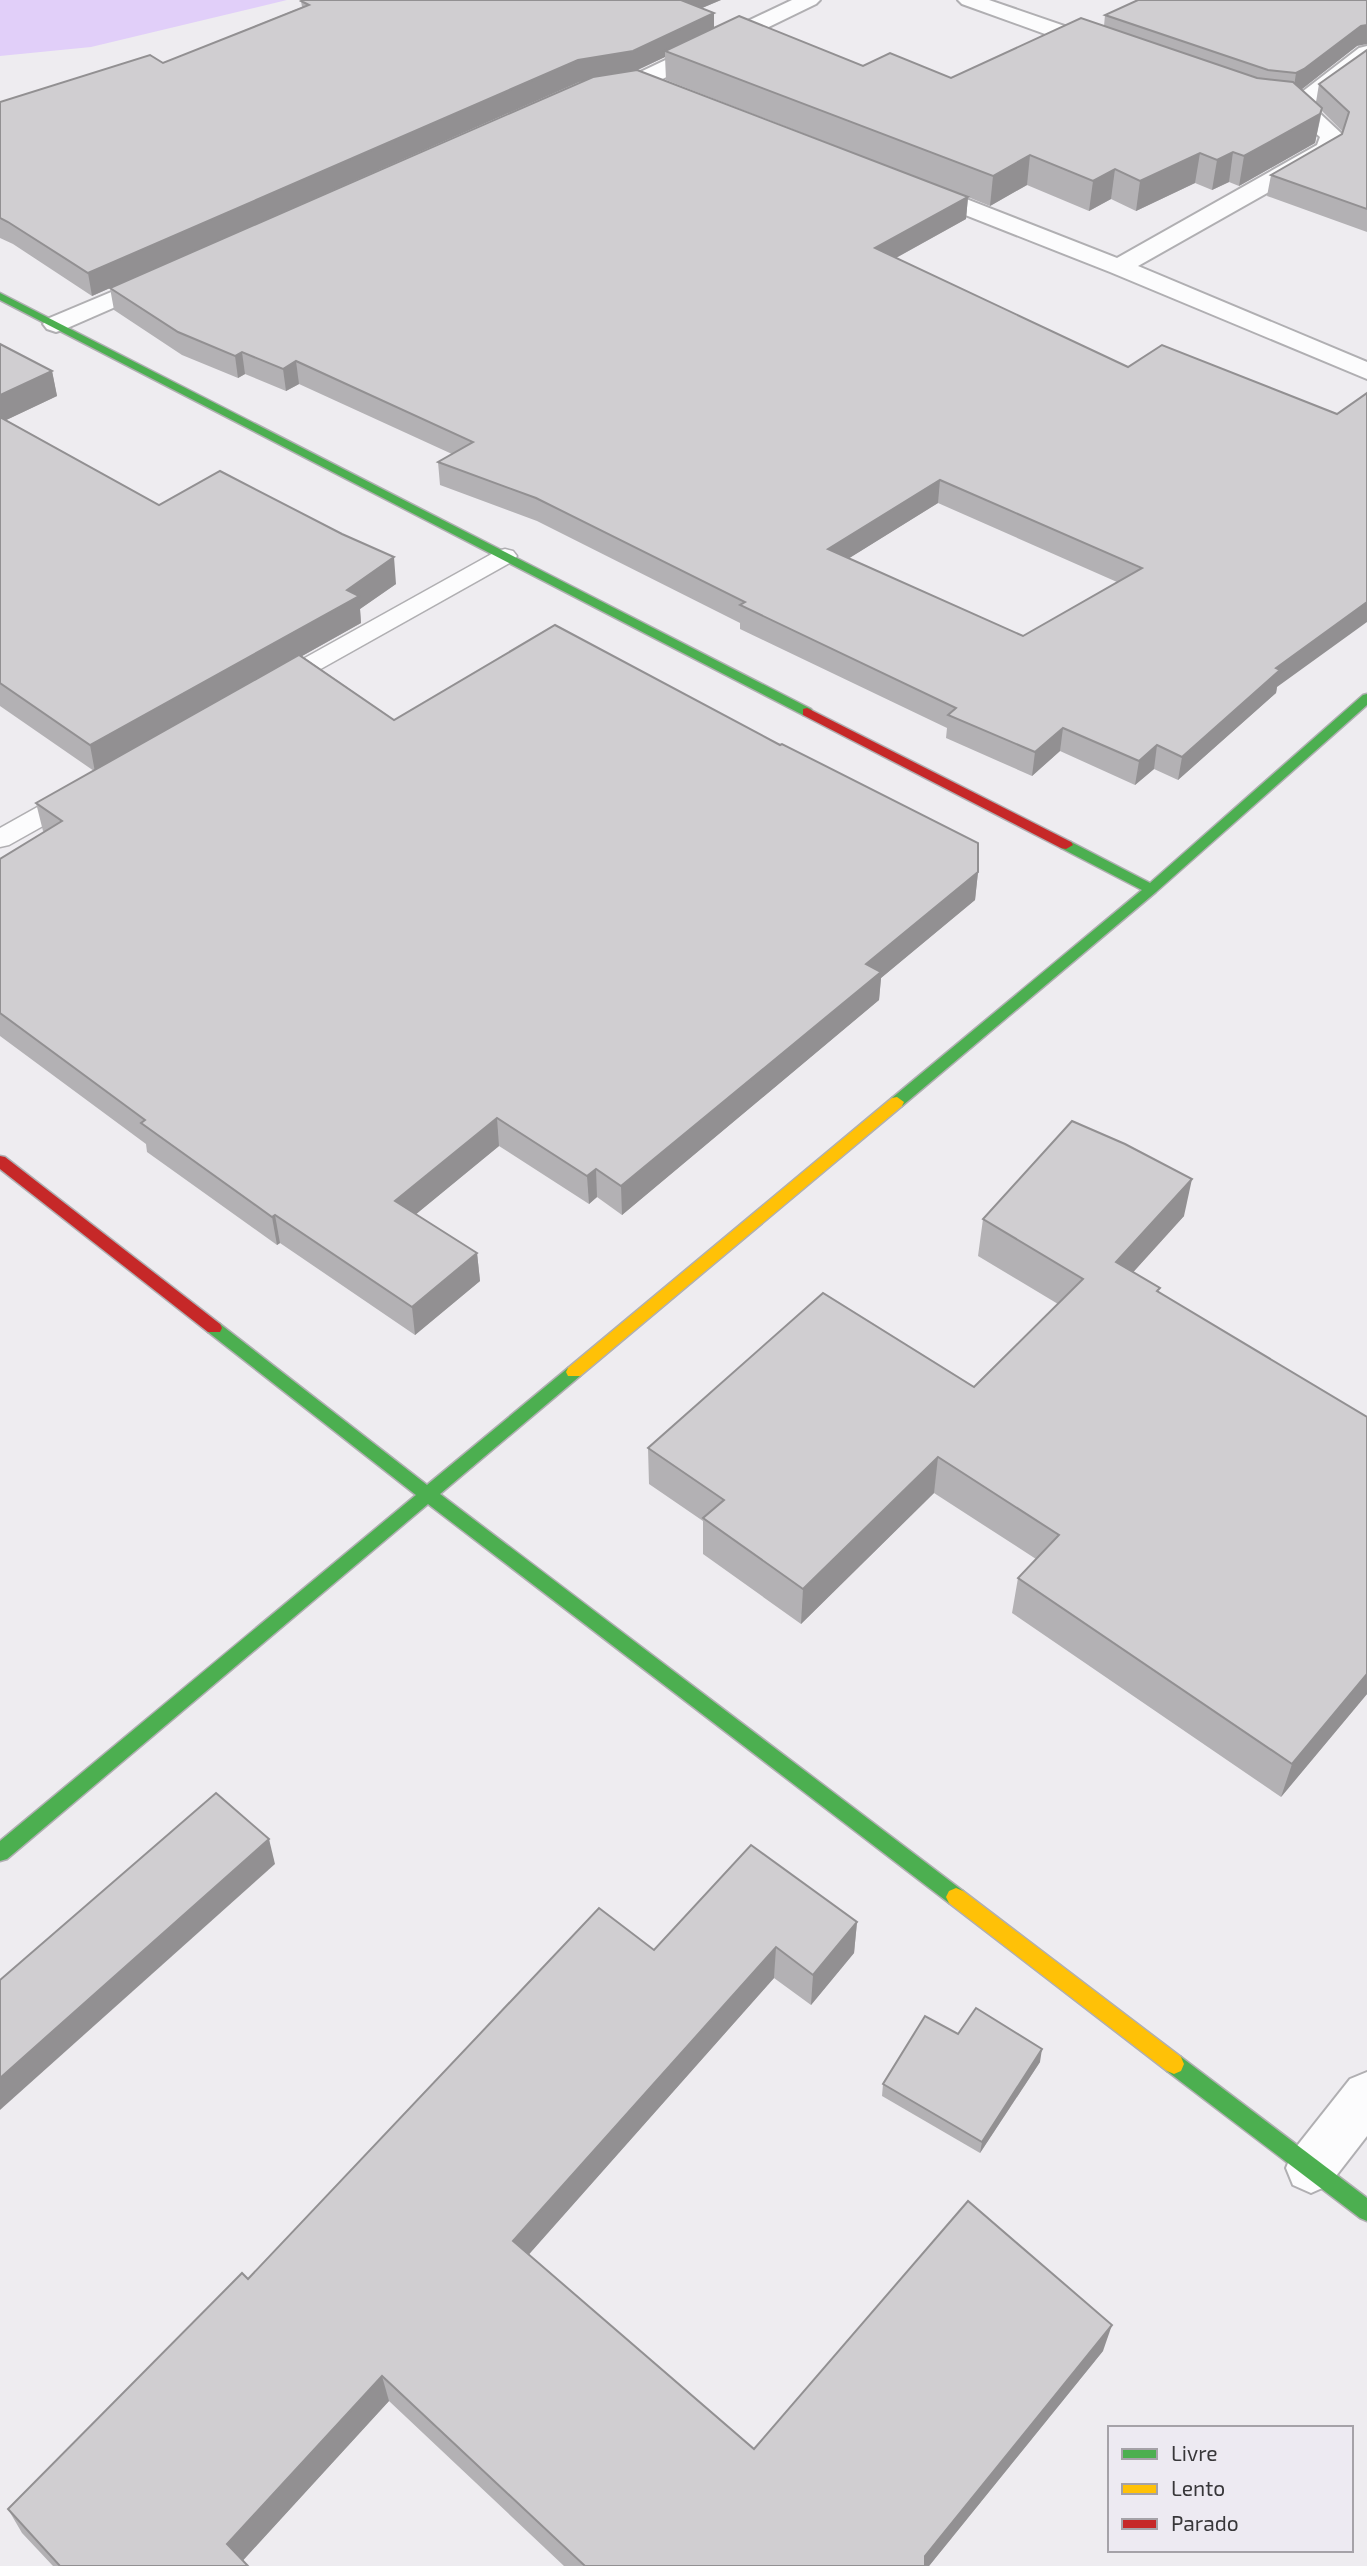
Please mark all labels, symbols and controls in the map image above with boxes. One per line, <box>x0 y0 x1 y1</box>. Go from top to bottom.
legend <box>1108 2426 1353 2552</box>
text: Livre <box>1171 2440 1218 2465</box>
text: Lento <box>1171 2475 1225 2500</box>
text: Parado <box>1171 2510 1239 2535</box>

